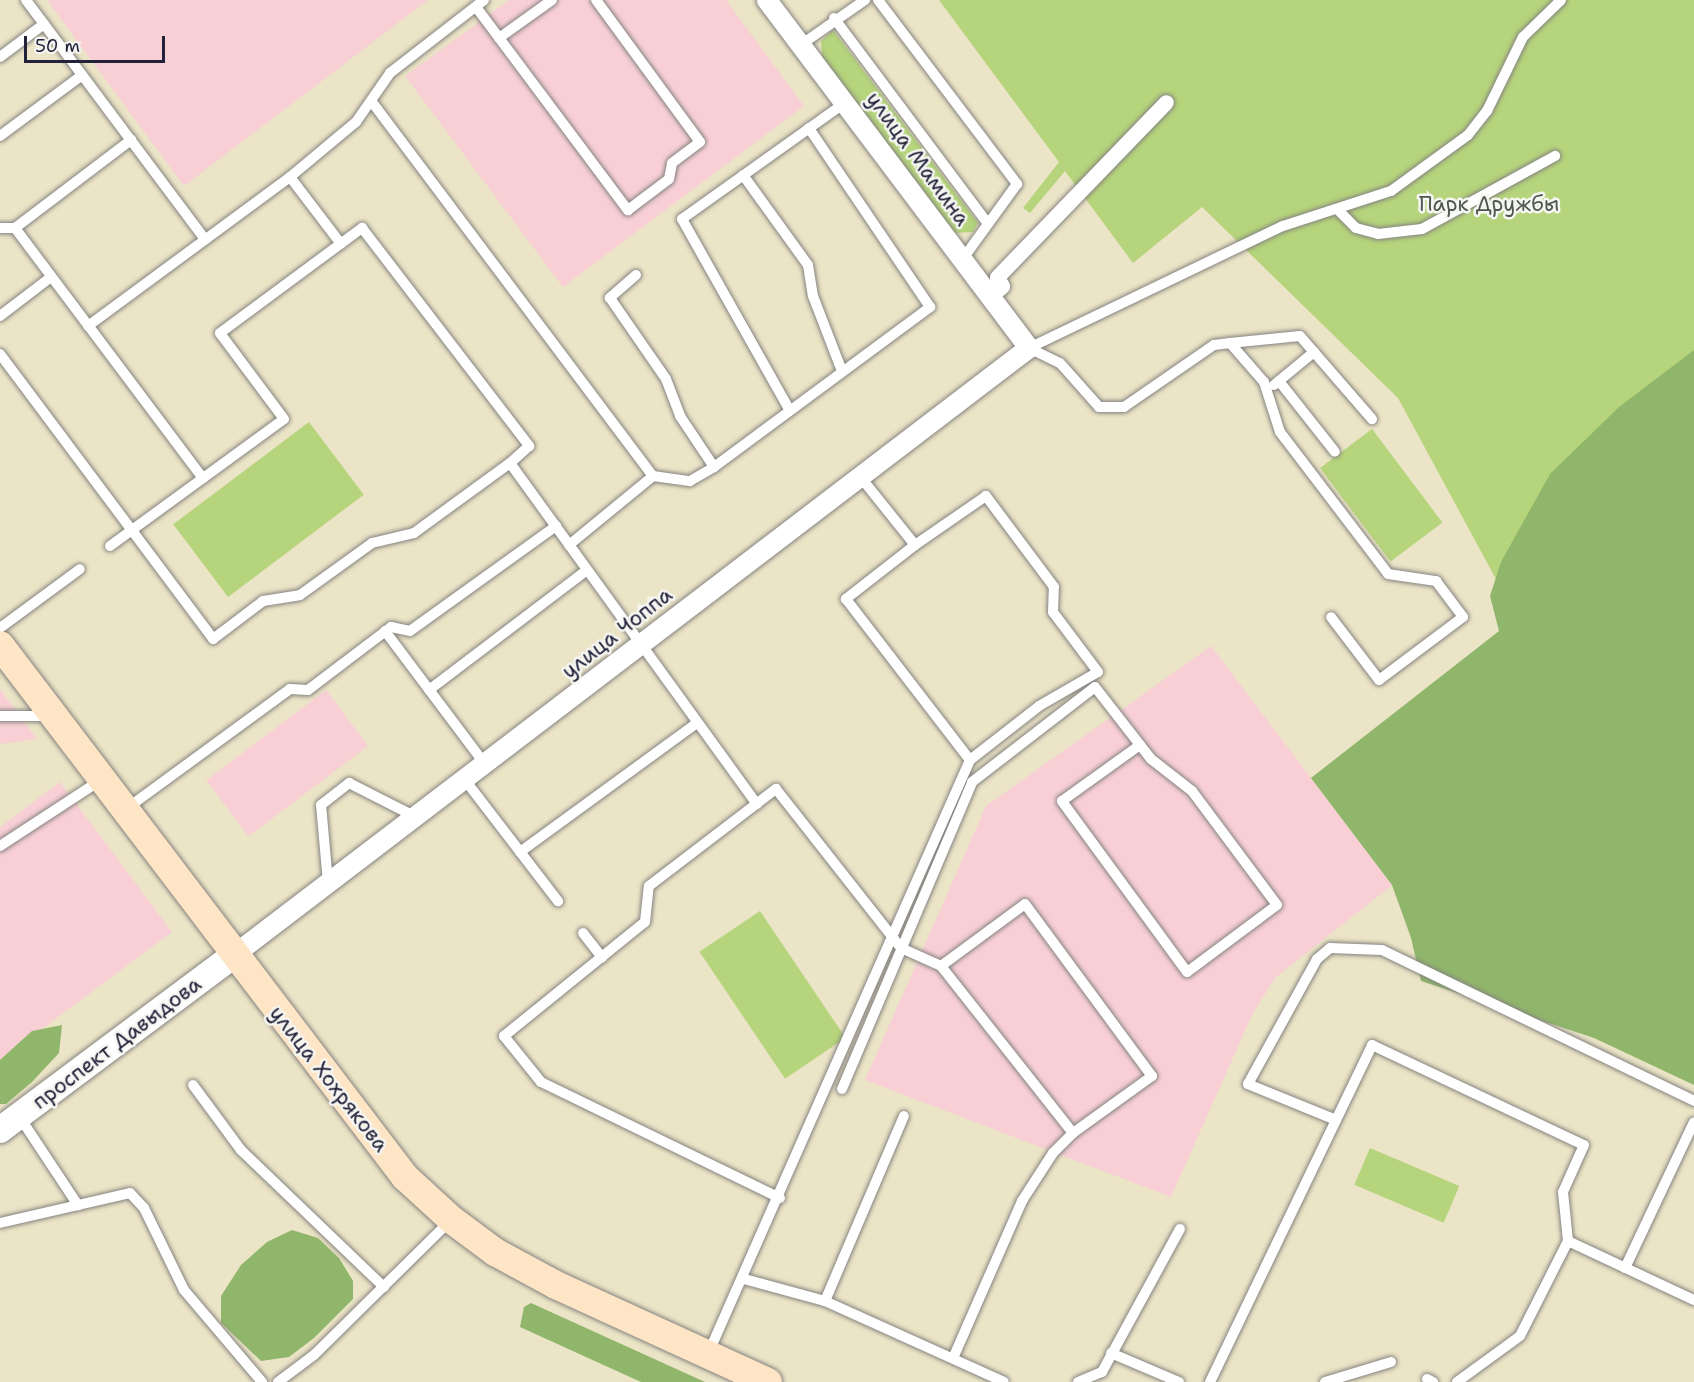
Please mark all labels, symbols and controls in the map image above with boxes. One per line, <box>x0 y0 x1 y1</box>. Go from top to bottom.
scale bar <box>27 24 168 62</box>
text: 50 m <box>35 34 80 58</box>
street label: улица Мамина <box>861 87 975 231</box>
park label: Парк Дружбы <box>1419 191 1559 217</box>
street label: улица Чоппа <box>557 582 677 684</box>
street label: проспект Давыдова <box>28 971 206 1115</box>
street label: улица Хохрякова <box>264 1001 394 1157</box>

